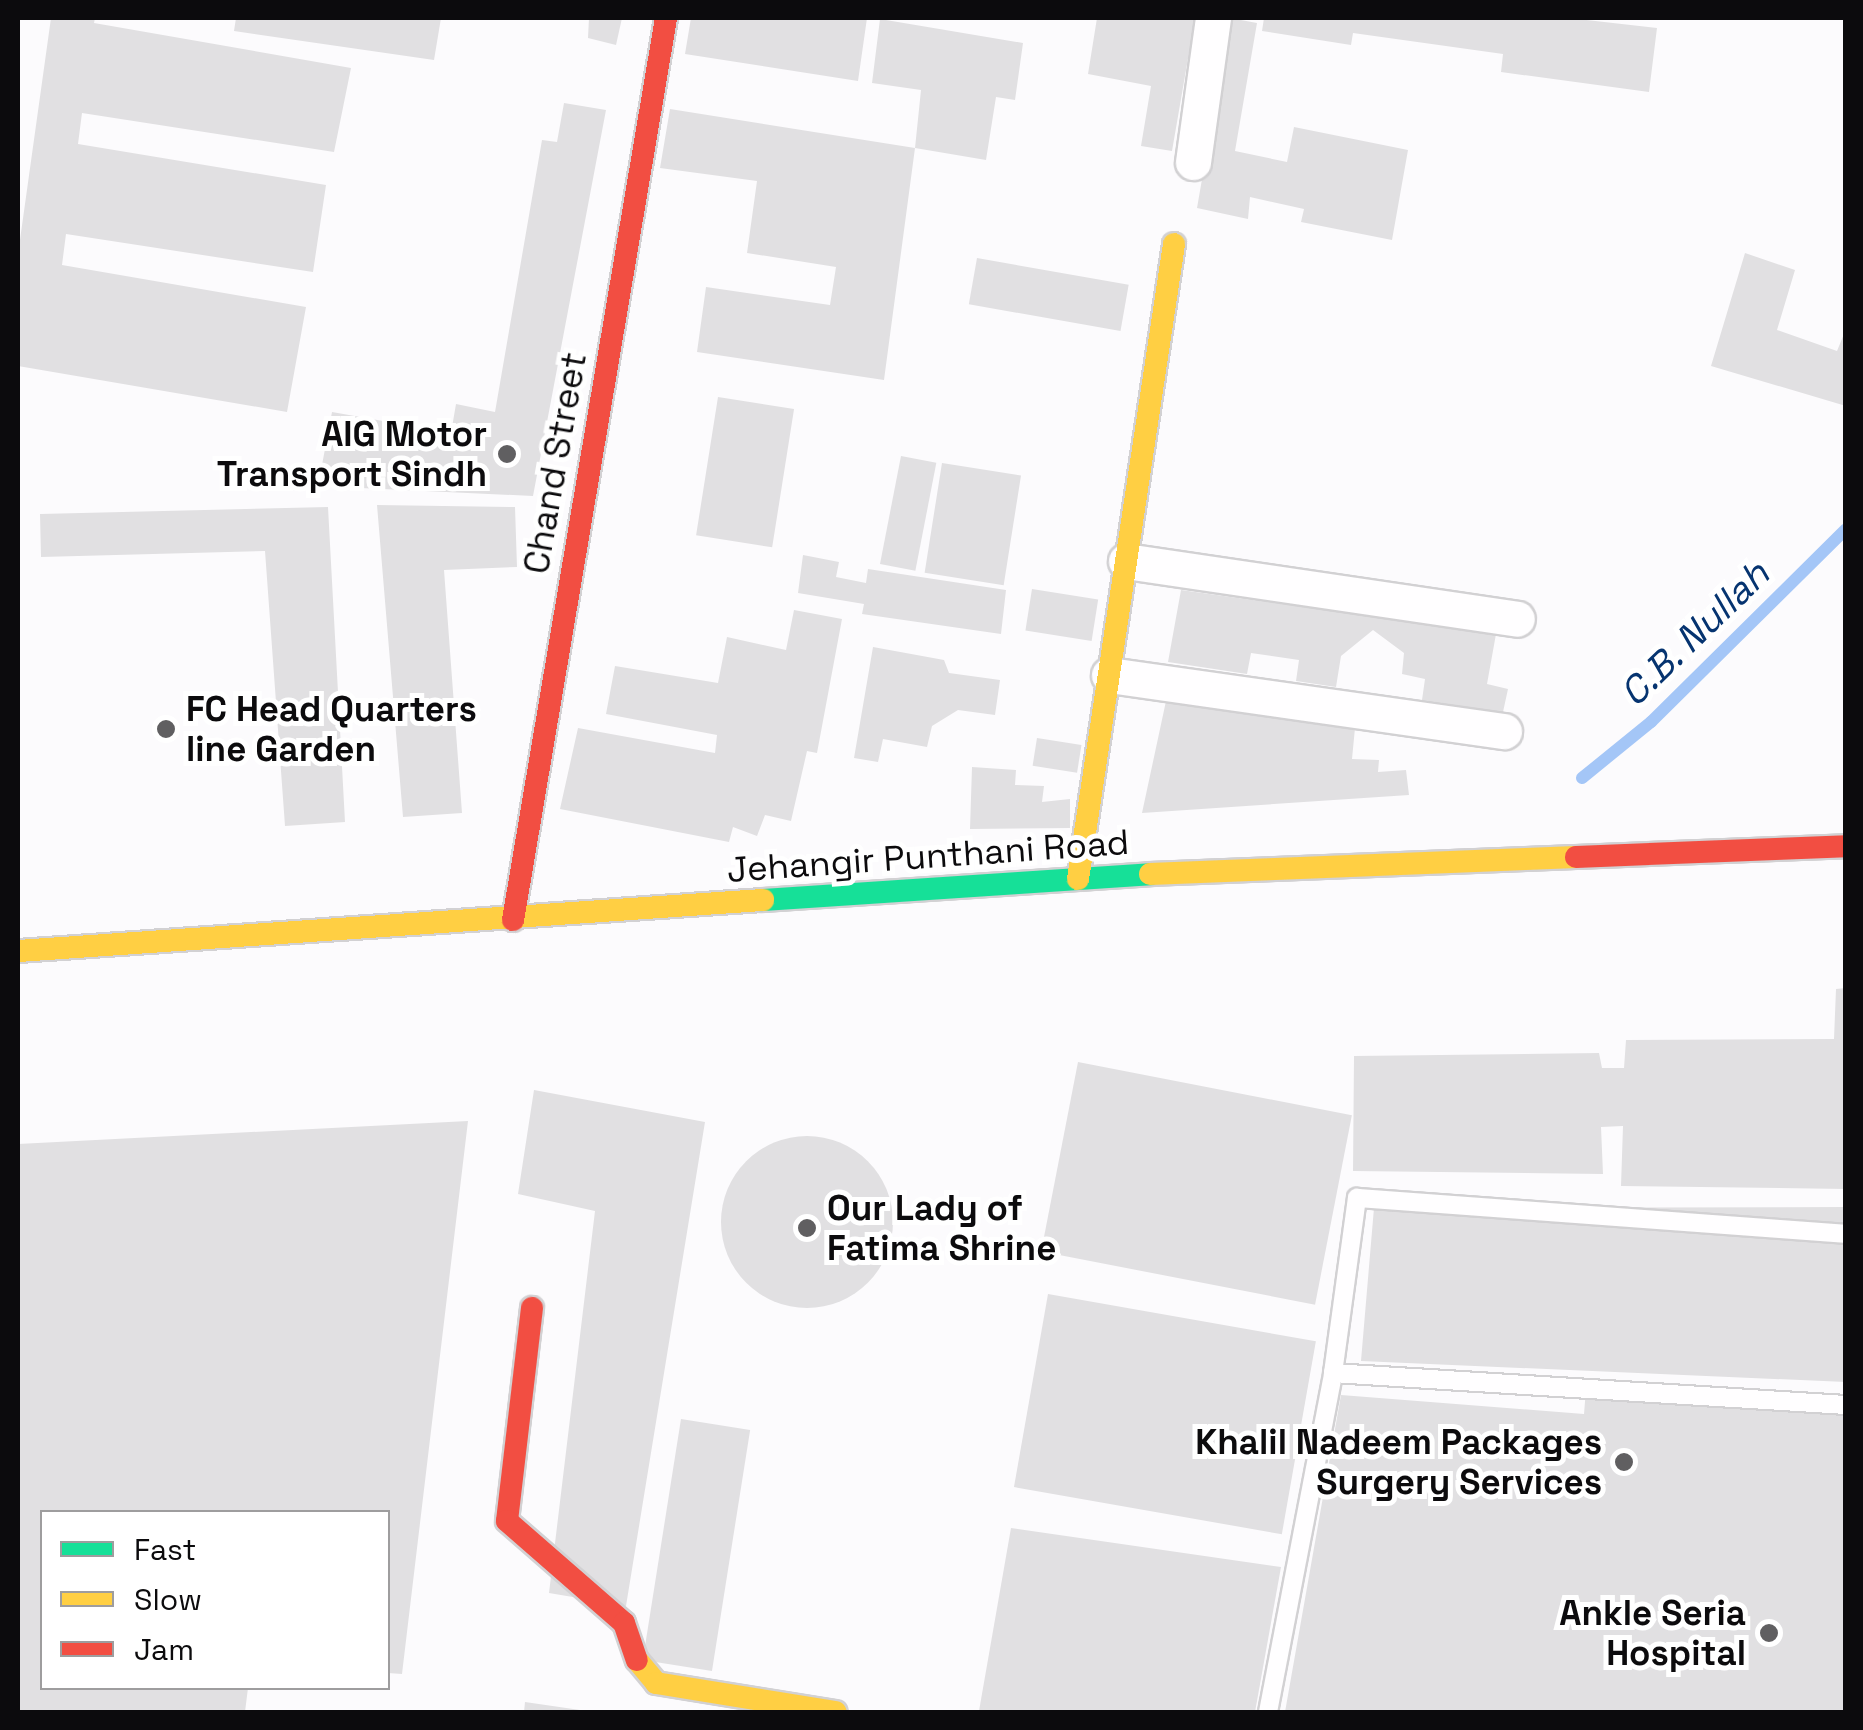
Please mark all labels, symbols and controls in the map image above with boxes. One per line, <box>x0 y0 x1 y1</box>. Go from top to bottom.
street label: Chand Street <box>515 349 595 577</box>
place label: AIG Motor Transport Sindh <box>217 413 487 495</box>
marker: AIG Motor Transport Sindh <box>496 443 518 465</box>
water label: C.B. Nullah <box>1611 551 1779 717</box>
place label: FC Head Quarters line Garden <box>186 688 477 770</box>
marker: FC Head Quarters line Garden <box>155 718 177 740</box>
street label: Jehangir Punthani Road <box>726 821 1130 891</box>
place label: Our Lady of Fatima Shrine <box>827 1187 1056 1269</box>
marker: Our Lady of Fatima Shrine <box>796 1217 818 1239</box>
place label: Khalil Nadeem Packages Surgery Services <box>1195 1421 1602 1503</box>
marker: Khalil Nadeem Packages Surgery Services <box>1611 1449 1637 1475</box>
legend <box>40 1510 390 1690</box>
text: Fast <box>134 1530 196 1569</box>
text: Slow <box>134 1580 202 1619</box>
place label: Ankle Seria Hospital <box>1559 1592 1746 1674</box>
marker: Ankle Seria Hospital <box>1756 1620 1782 1646</box>
text: Jam <box>134 1630 194 1669</box>

